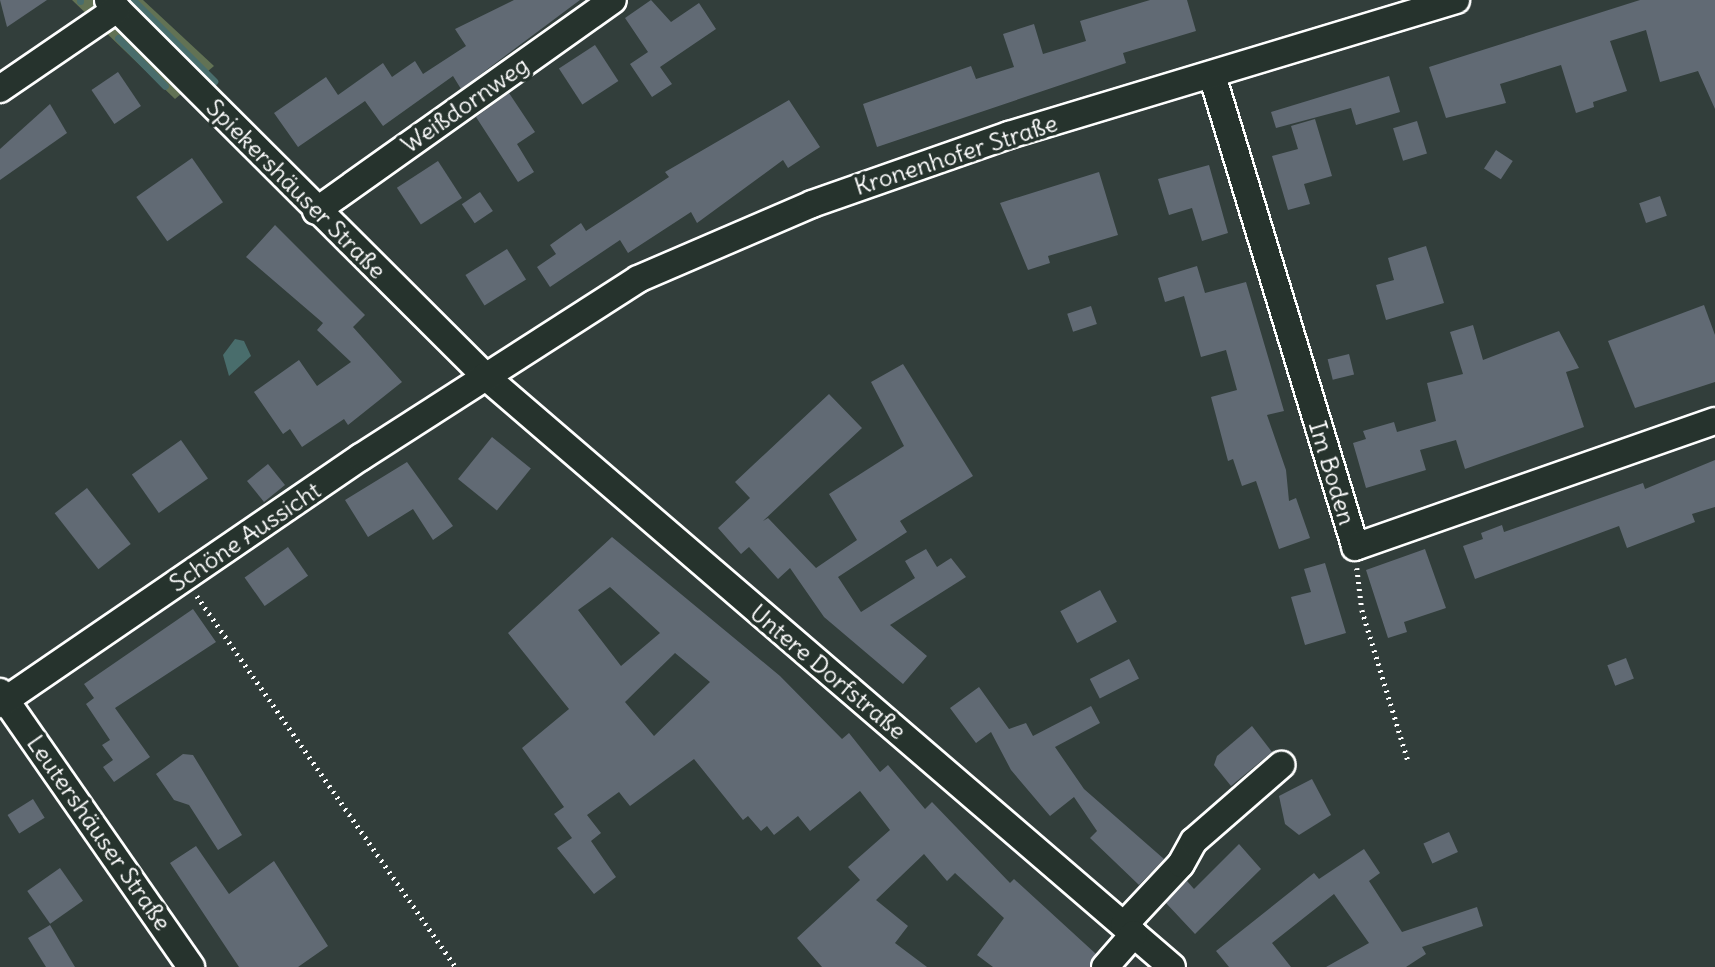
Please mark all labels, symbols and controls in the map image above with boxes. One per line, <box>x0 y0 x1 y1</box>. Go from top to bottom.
street label: Weißdornweg <box>396 51 534 159</box>
street label: Spiekershäuser Straße <box>200 93 392 285</box>
street label: Kronenhofer Straße <box>851 109 1061 201</box>
street label: Im Boden <box>1303 418 1361 528</box>
street label: Schöne Aussicht <box>164 476 326 598</box>
street label: Untere Dorfstraße <box>744 598 912 746</box>
street label: Leutershäuser Straße <box>21 730 177 936</box>

